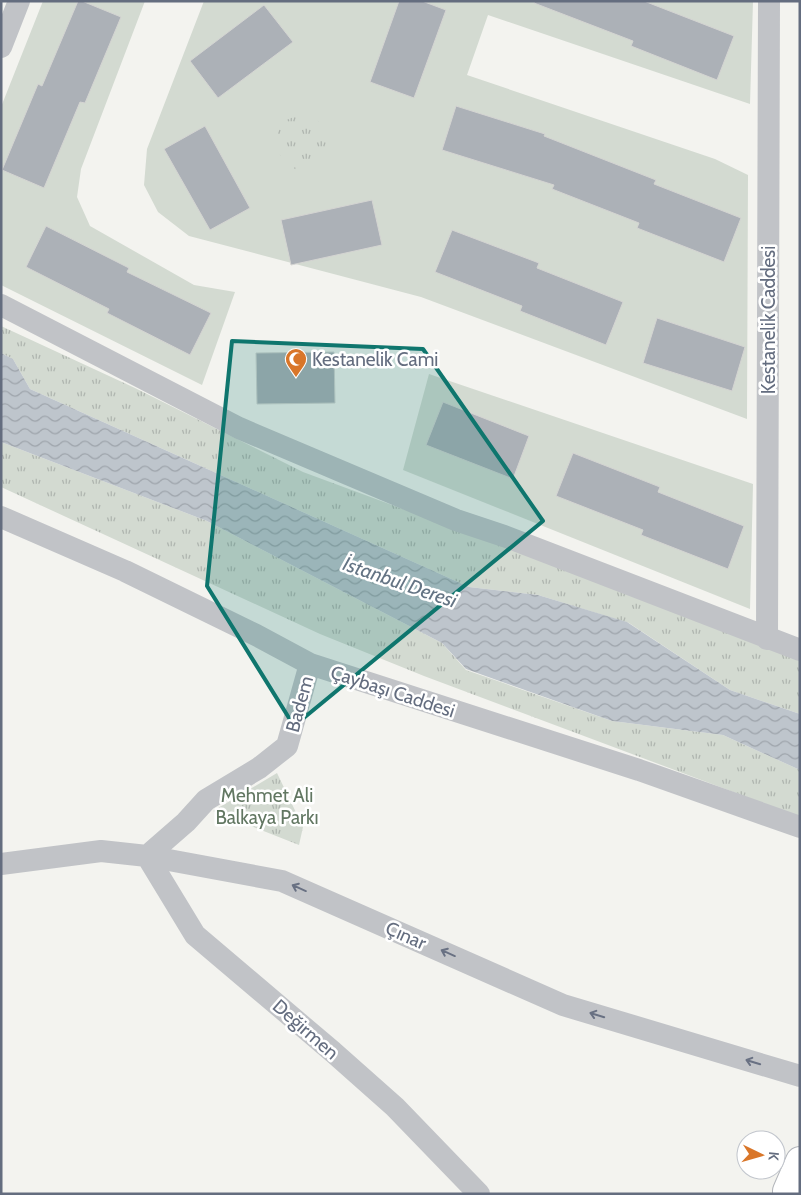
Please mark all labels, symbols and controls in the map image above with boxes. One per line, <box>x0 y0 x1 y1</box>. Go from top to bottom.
street label: Kestanelik Caddesi <box>757 246 780 394</box>
mosque icon: Kestanelik Cami <box>284 347 308 378</box>
place label: Kestanelik Cami <box>312 348 438 371</box>
water label: İstanbul Deresi <box>340 551 461 613</box>
street label: Çaybaşı Caddesi <box>328 661 458 722</box>
street label: Badem <box>281 673 318 735</box>
park label: Mehmet Ali Balkaya Parkı <box>215 784 319 829</box>
one-way arrow <box>292 882 307 892</box>
street label: Çınar <box>382 916 430 955</box>
one-way arrow <box>441 947 456 957</box>
street label: Değirmen <box>268 994 343 1064</box>
one-way arrow <box>590 1009 606 1019</box>
one-way arrow <box>745 1056 761 1066</box>
north arrow <box>736 1130 786 1180</box>
text: K <box>765 1151 783 1162</box>

